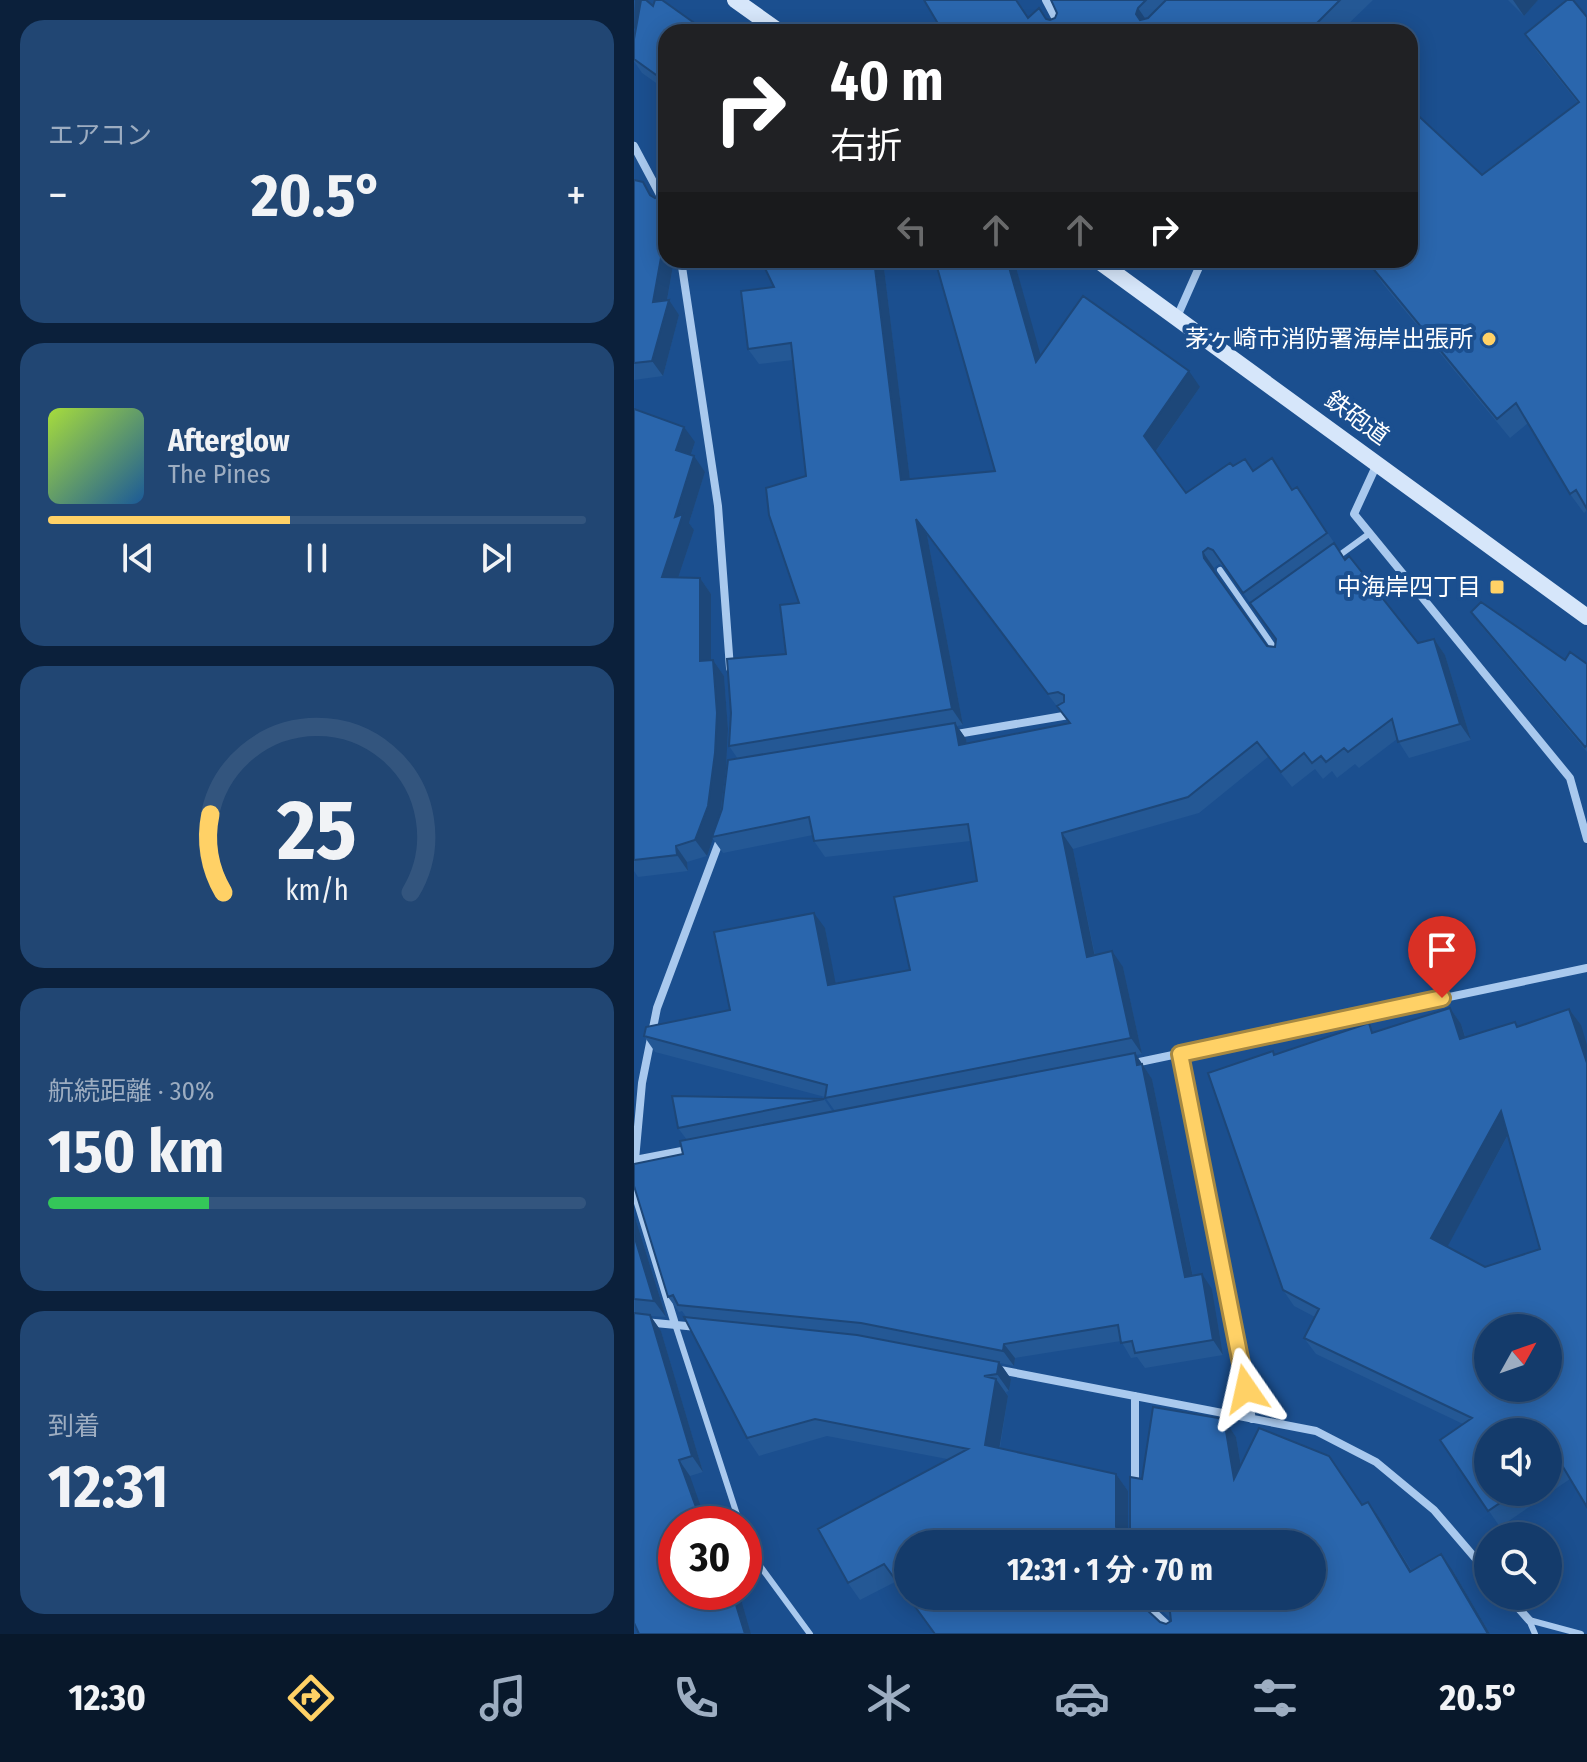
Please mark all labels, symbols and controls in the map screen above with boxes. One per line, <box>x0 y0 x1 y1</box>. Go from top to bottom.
text: 40 m <box>830 48 944 115</box>
icon: right <box>698 56 802 160</box>
text: エアコン <box>48 120 152 151</box>
text: 右折 <box>830 124 902 168</box>
text: 20.5° <box>251 160 383 232</box>
text: − <box>48 169 68 222</box>
text: + <box>566 169 586 222</box>
icon: left <box>890 208 934 252</box>
icon: ahead <box>974 208 1018 252</box>
icon: ahead <box>1058 208 1102 252</box>
icon: right <box>1142 208 1186 252</box>
place label: 茅ヶ崎市消防署海岸出張所 <box>1185 325 1473 353</box>
marker: 茅ヶ崎市消防署海岸出張所 <box>1480 330 1498 348</box>
street label: 鉄砲道 <box>1320 386 1394 450</box>
text: Afterglow <box>168 423 290 459</box>
text: The Pines <box>168 459 271 490</box>
icon: previous <box>116 536 160 580</box>
icon: pause <box>295 536 339 580</box>
icon: next <box>474 536 518 580</box>
place label: 中海岸四丁目 <box>1337 573 1481 601</box>
marker: 中海岸四丁目 <box>1488 578 1506 596</box>
text: 25 <box>276 781 357 881</box>
text: km/h <box>285 873 349 908</box>
pin <box>1408 916 1476 998</box>
icon: arrive <box>1420 928 1464 972</box>
text: 航続距離 · 30% <box>48 1076 214 1107</box>
text: 150 km <box>48 1116 224 1188</box>
north arrow <box>1474 1314 1562 1402</box>
map controls <box>1474 1314 1562 1610</box>
position arrow <box>1204 1347 1288 1431</box>
text: 到着 <box>48 1411 100 1442</box>
button: sound <box>1474 1418 1562 1506</box>
text: 12:31 <box>48 1451 168 1523</box>
speed limit sign: 30 <box>658 1506 762 1610</box>
button: search <box>1474 1522 1562 1610</box>
text: 12:31 · 1 分 · 70 m <box>1007 1552 1213 1588</box>
icon: directions <box>283 1670 339 1726</box>
icon: music <box>475 1670 531 1726</box>
icon: phone <box>668 1670 724 1726</box>
icon: climate <box>861 1670 917 1726</box>
icon: car <box>1054 1670 1110 1726</box>
icon: filters <box>1247 1670 1303 1726</box>
text: 12:30 <box>68 1676 146 1720</box>
text: 20.5° <box>1440 1676 1519 1720</box>

